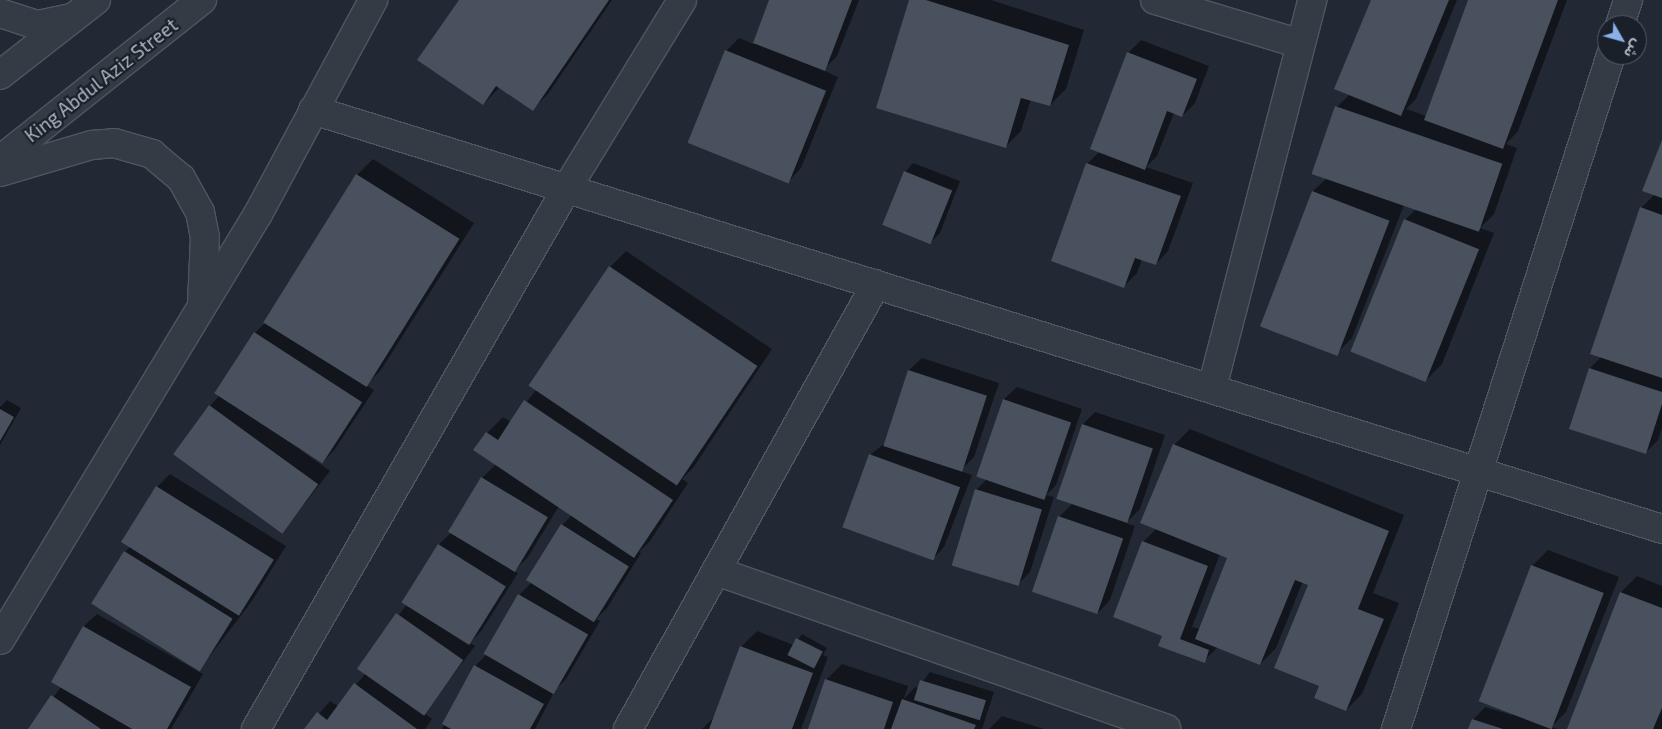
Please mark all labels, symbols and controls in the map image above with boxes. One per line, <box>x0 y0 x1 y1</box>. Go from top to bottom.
street label: King Abdul Aziz Street <box>20 13 182 147</box>
north arrow <box>1597 15 1647 65</box>
text: ش <box>1621 36 1646 62</box>

